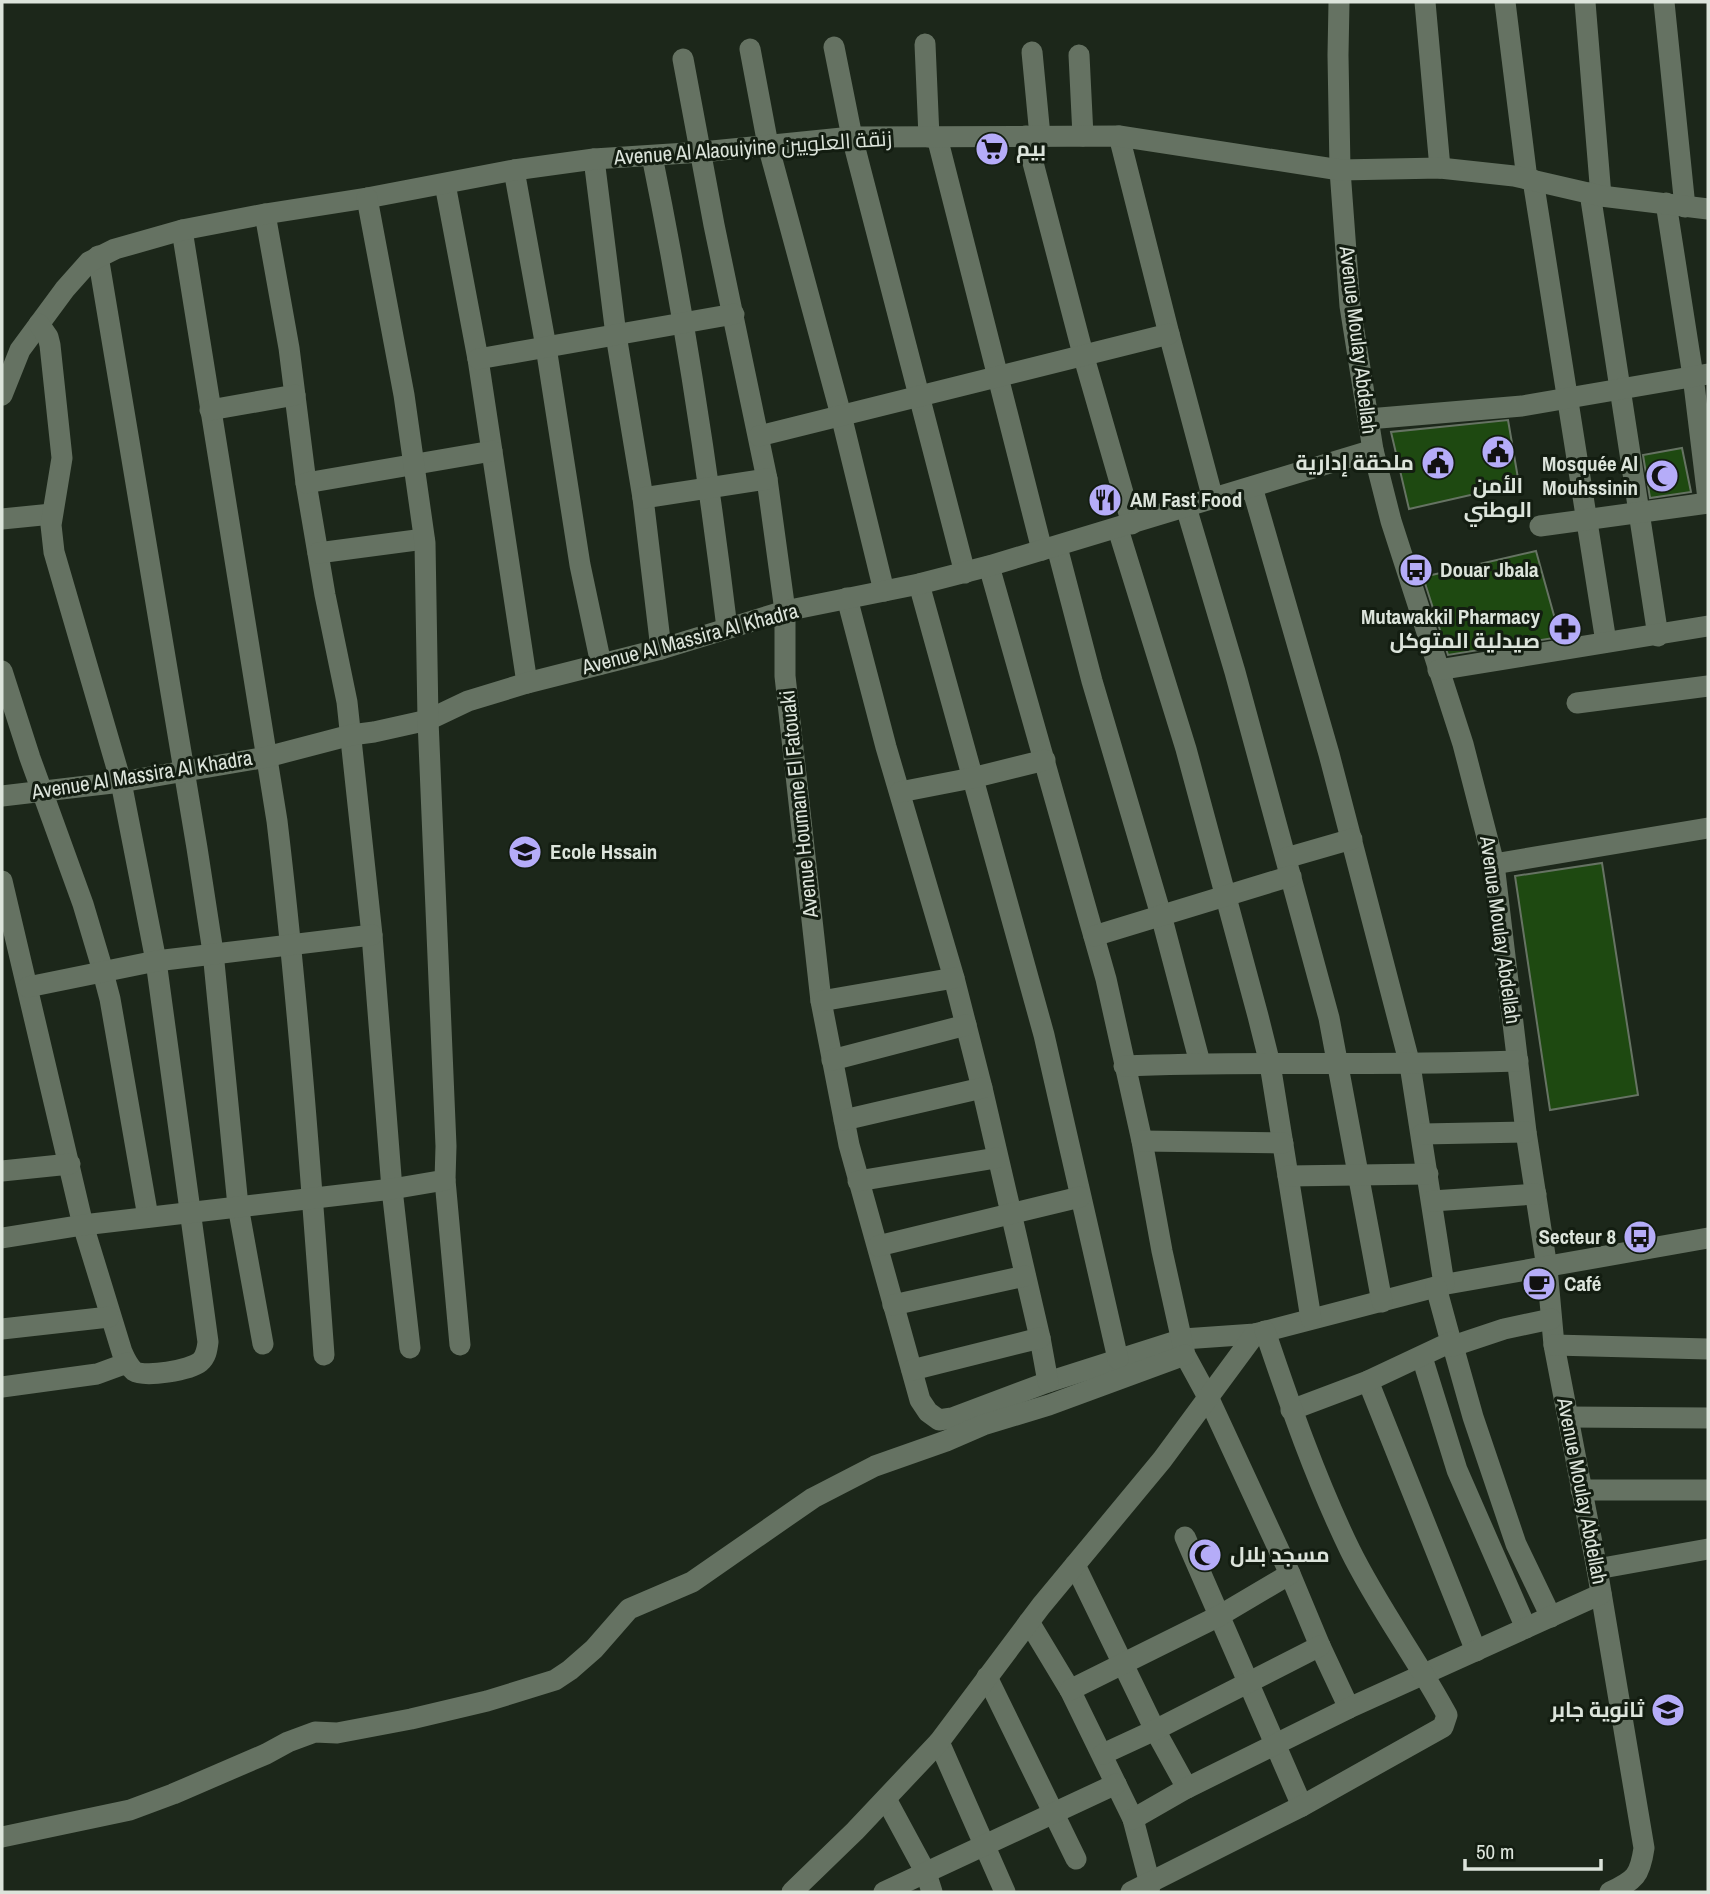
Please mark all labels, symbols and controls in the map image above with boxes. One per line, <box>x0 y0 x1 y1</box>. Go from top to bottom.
street label: Avenue Al Alaouiyine زنقة العلويين <box>612 123 893 172</box>
supermarket icon: بيم <box>973 130 1011 168</box>
place label: بيم <box>1016 134 1046 163</box>
street label: Avenue Moulay Abdellah <box>1332 243 1384 436</box>
public building icon: الأمن الوطني <box>1479 433 1517 471</box>
public building icon: ملحقة إدارية <box>1419 444 1457 482</box>
place label: ملحقة إدارية <box>1296 448 1414 477</box>
place label: Mosquée Al Mouhssinin <box>1542 449 1638 502</box>
mosque icon: Mosquée Al Mouhssinin <box>1643 457 1681 495</box>
place label: الأمن الوطني <box>1464 471 1532 527</box>
restaurant icon: AM Fast Food <box>1086 481 1124 519</box>
place label: AM Fast Food <box>1130 485 1242 514</box>
bus stop icon: Douar Jbala <box>1397 551 1435 589</box>
place label: Douar Jbala <box>1440 555 1539 584</box>
street label: Avenue Al Massira Al Khadra <box>578 596 802 682</box>
place label: Mutawakkil Pharmacy صيدلية المتوكل <box>1361 602 1540 655</box>
pharmacy icon: Mutawakkil Pharmacy صيدلية المتوكل <box>1546 610 1584 648</box>
street label: Avenue Houmane El Fatouaki <box>772 689 825 920</box>
street label: Avenue Al Massira Al Khadra <box>29 743 255 806</box>
school or university icon: Ecole Hssain <box>506 833 544 871</box>
street label: Avenue Moulay Abdellah <box>1473 833 1528 1026</box>
place label: Ecole Hssain <box>550 837 657 866</box>
bus stop icon: Secteur 8 <box>1621 1218 1659 1256</box>
place label: Secteur 8 <box>1538 1222 1616 1251</box>
cafe icon: Café <box>1520 1265 1558 1303</box>
place label: Café <box>1564 1269 1601 1298</box>
street label: Avenue Moulay Abdellah <box>1550 1394 1615 1587</box>
mosque icon: مسجد بلال <box>1186 1536 1224 1574</box>
place label: مسجد بلال <box>1230 1540 1330 1569</box>
school or university icon: ثانوية جابر <box>1649 1691 1687 1729</box>
place label: ثانوية جابر <box>1550 1695 1644 1724</box>
scale bar <box>1465 1828 1602 1872</box>
text: 50 m <box>1476 1837 1514 1866</box>

